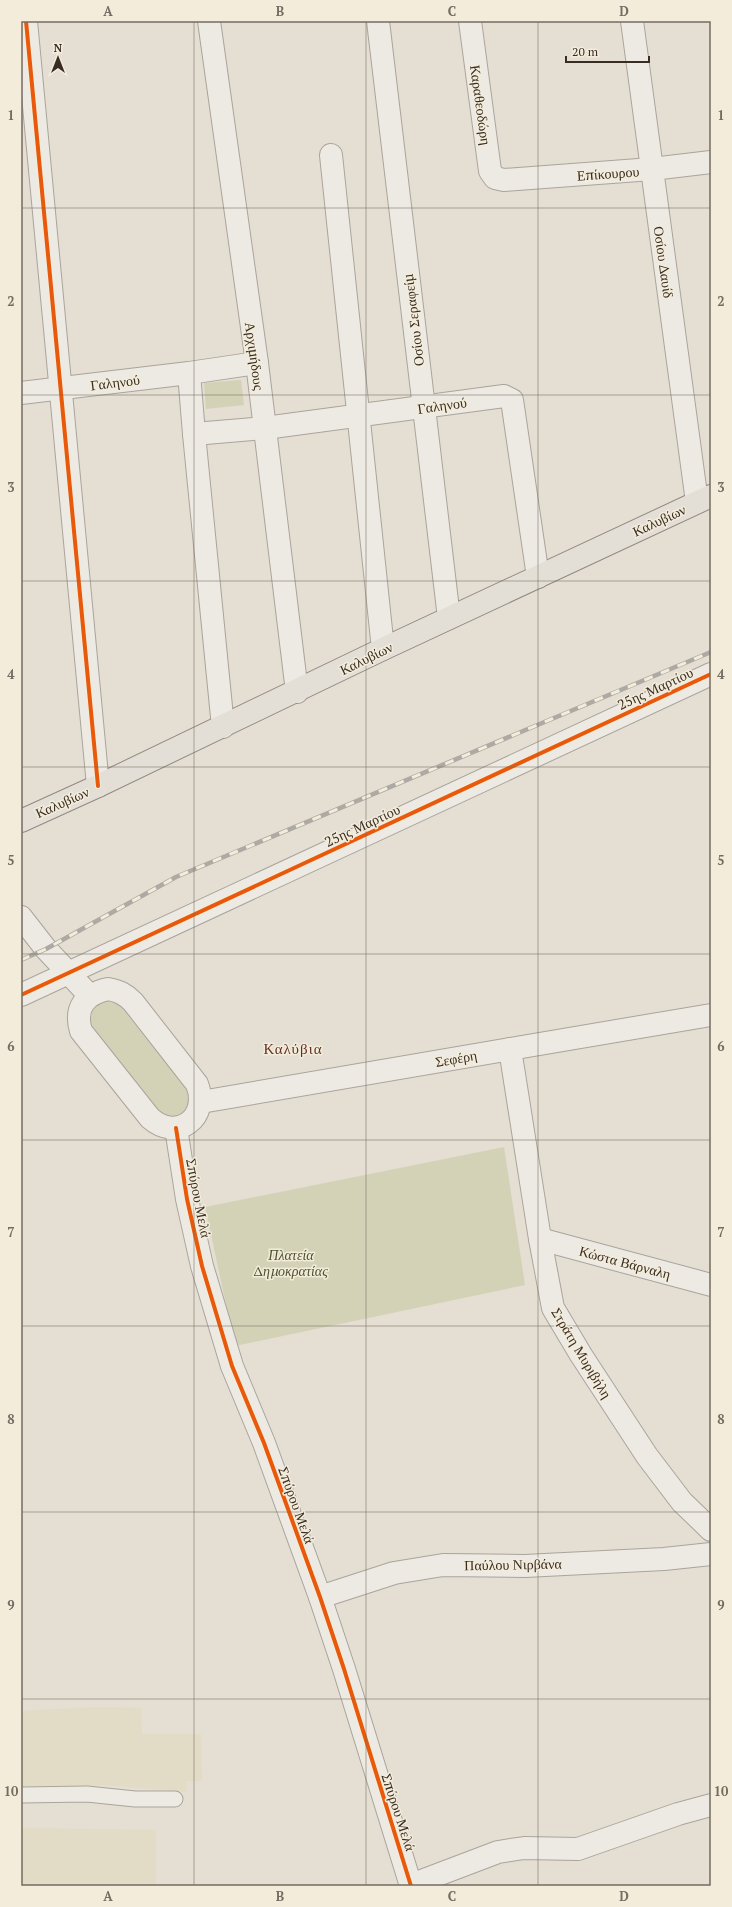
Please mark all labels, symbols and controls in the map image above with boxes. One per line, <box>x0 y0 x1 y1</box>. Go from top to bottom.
text: A <box>103 2 113 20</box>
text: B <box>276 2 284 20</box>
text: C <box>448 2 456 20</box>
text: D <box>619 2 629 20</box>
north arrow <box>38 38 78 78</box>
scale bar <box>566 38 649 64</box>
text: N <box>54 41 63 55</box>
text: 20 m <box>572 44 599 59</box>
street label: Καραθεοδώρη <box>466 64 496 146</box>
text: 1 <box>7 106 15 124</box>
text: 1 <box>717 106 725 124</box>
street label: Επίκουρου <box>576 161 640 185</box>
street label: Οσίου Δαυίδ <box>650 225 679 300</box>
street label: Οσίου Σεραφείμ <box>398 273 428 367</box>
text: 2 <box>7 292 15 310</box>
text: 2 <box>717 292 725 310</box>
street label: Αρχιμήδους <box>241 321 269 392</box>
street label: Γαληνού <box>89 370 141 394</box>
street label: Γαληνού <box>416 392 468 418</box>
text: 3 <box>7 478 15 496</box>
text: 3 <box>717 478 725 496</box>
street label: Καλυβίων <box>629 499 689 541</box>
street label: Καλυβίων <box>336 637 396 679</box>
street label: 25ης Μαρτίου <box>614 662 696 714</box>
text: 4 <box>7 665 15 683</box>
text: 4 <box>717 665 725 683</box>
street label: Καλυβίων <box>32 782 92 822</box>
street label: 25ης Μαρτίου <box>321 799 403 851</box>
text: 5 <box>7 851 15 869</box>
text: 5 <box>717 851 725 869</box>
text: 6 <box>7 1037 15 1055</box>
text: 6 <box>717 1037 725 1055</box>
district label: Καλύβια <box>263 1038 323 1058</box>
street label: Σεφέρη <box>434 1045 478 1071</box>
street label: Σπύρου Μελά <box>182 1157 216 1240</box>
text: 7 <box>7 1223 15 1241</box>
text: 7 <box>717 1223 725 1241</box>
street label: Κώστα Βάρναλη <box>577 1241 673 1283</box>
park label: Πλατεία Δημοκρατίας <box>253 1245 328 1280</box>
street label: Στράτη Μυριβήλη <box>547 1304 617 1402</box>
text: 8 <box>7 1410 15 1428</box>
text: 8 <box>717 1410 725 1428</box>
street label: Σπύρου Μελά <box>274 1464 320 1547</box>
street label: Παύλου Νιρβάνα <box>464 1554 563 1574</box>
text: 9 <box>7 1596 15 1614</box>
text: 9 <box>717 1596 725 1614</box>
street label: Σπύρου Μελά <box>378 1771 421 1854</box>
text: 10 <box>4 1782 19 1800</box>
text: 10 <box>714 1782 729 1800</box>
text: A <box>103 1887 113 1905</box>
text: B <box>276 1887 284 1905</box>
text: C <box>448 1887 456 1905</box>
text: D <box>619 1887 629 1905</box>

